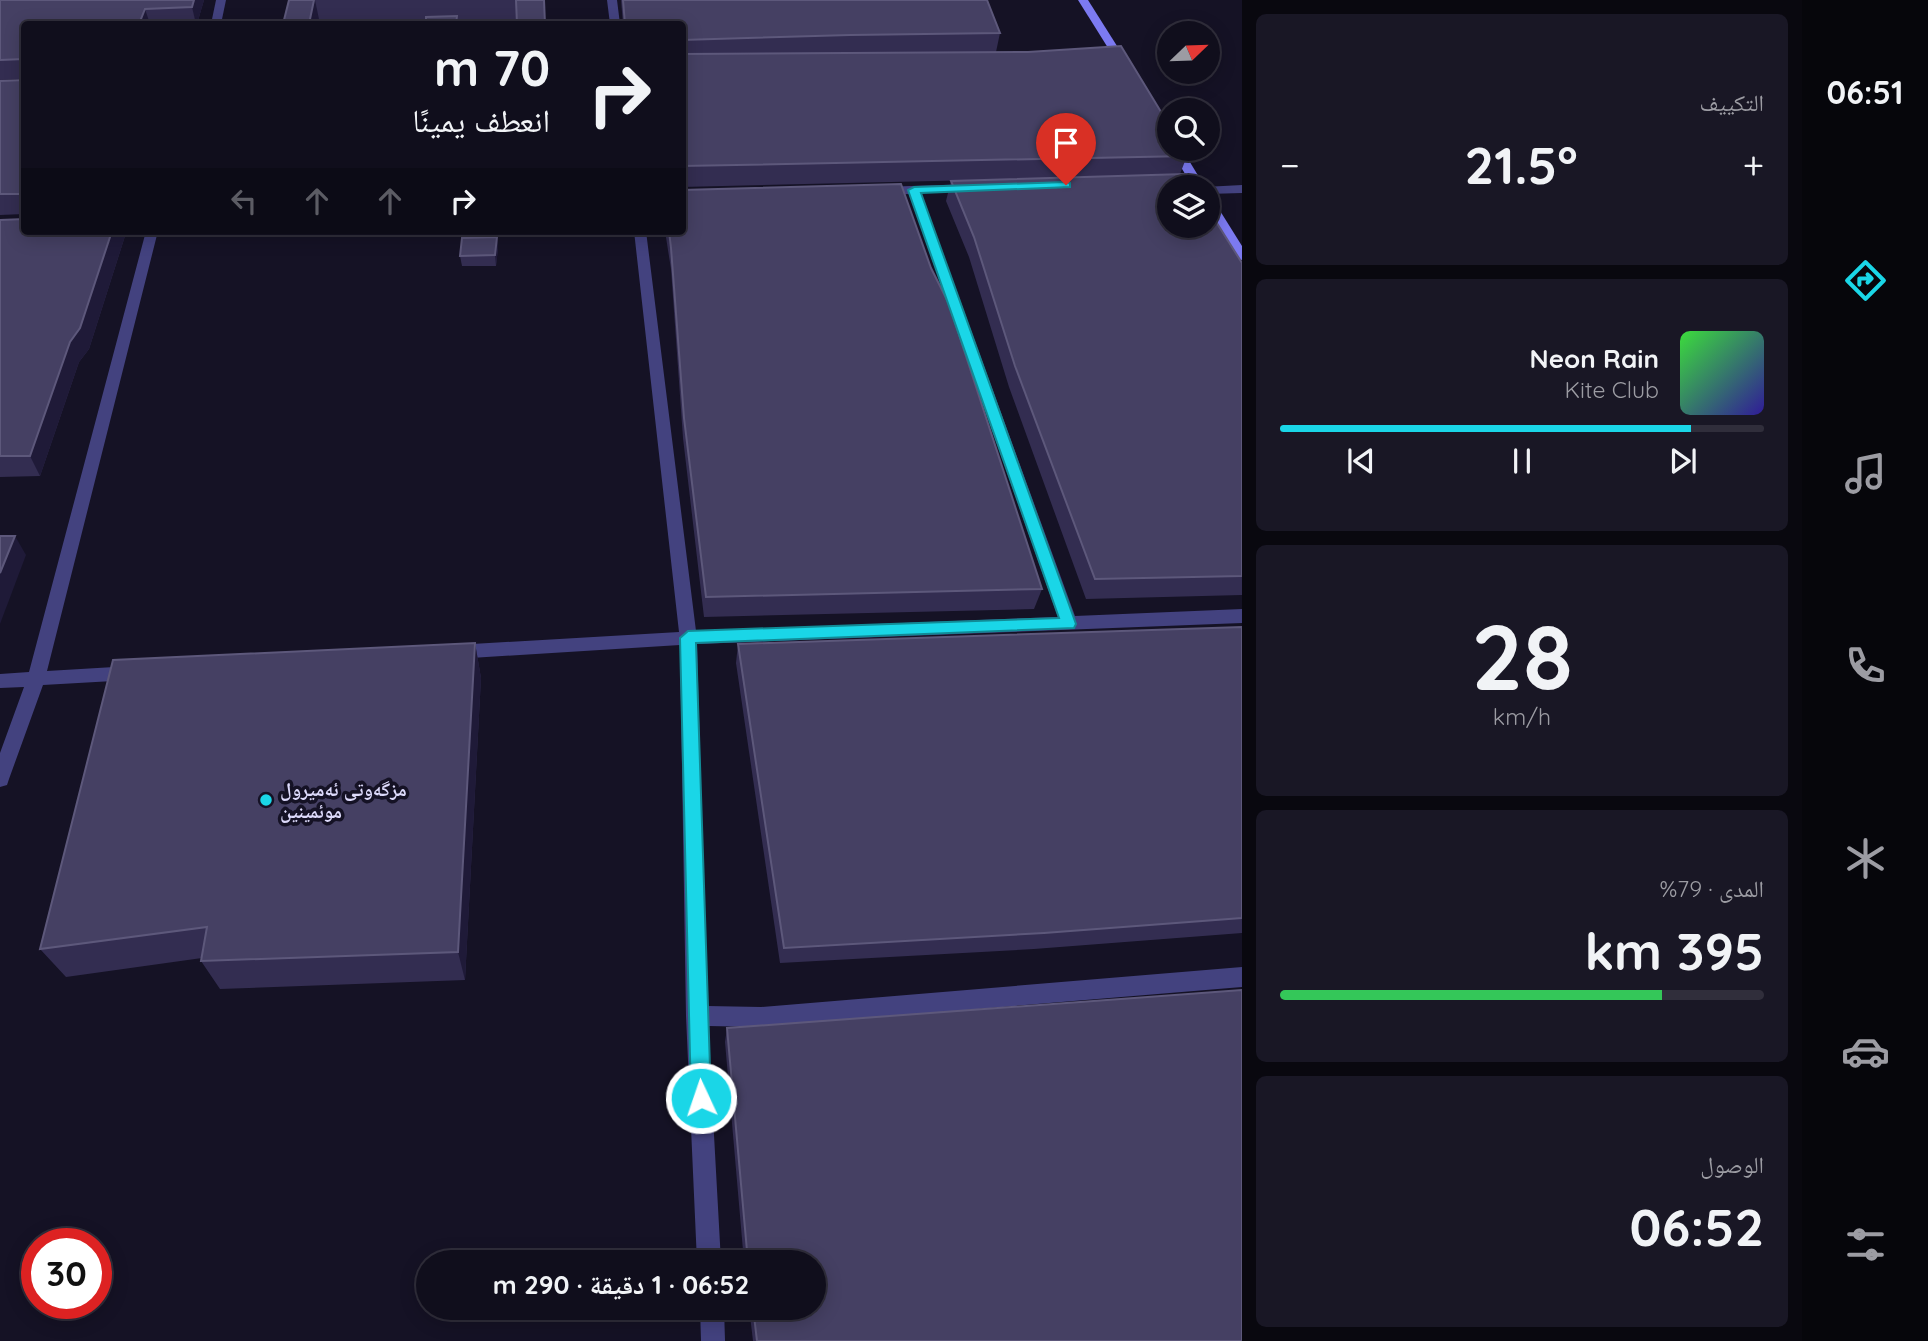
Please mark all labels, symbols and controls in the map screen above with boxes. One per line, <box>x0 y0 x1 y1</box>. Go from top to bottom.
north arrow <box>1157 21 1220 84</box>
map controls <box>1157 21 1220 238</box>
text: 70 m <box>434 37 550 98</box>
icon: right <box>574 49 665 140</box>
text: 06:51 <box>1827 72 1903 112</box>
text: التكييف <box>1699 88 1764 117</box>
button: search <box>1157 98 1220 161</box>
text: انعطف يمينًا <box>412 100 550 140</box>
pin <box>1036 113 1096 185</box>
icon: arrive <box>1047 124 1085 162</box>
text: 21.5° <box>1465 132 1578 197</box>
text: − <box>1280 141 1300 189</box>
text: + <box>1743 141 1764 189</box>
button: layers <box>1157 175 1220 238</box>
icon: left <box>225 182 263 220</box>
icon: ahead <box>298 182 336 220</box>
icon: ahead <box>371 182 409 220</box>
icon: right <box>444 182 482 220</box>
icon: directions <box>1841 256 1890 305</box>
text: Neon Rain <box>1530 342 1659 375</box>
text: Kite Club <box>1564 375 1659 404</box>
icon: previous <box>1342 442 1380 480</box>
icon: pause <box>1503 442 1541 480</box>
icon: next <box>1664 442 1702 480</box>
icon: music <box>1841 449 1890 498</box>
text: 28 <box>1471 599 1573 713</box>
icon: phone <box>1841 641 1890 690</box>
text: km/h <box>1493 702 1551 731</box>
place label: مزگەوتی ئەمیرول موئمینین <box>280 777 407 823</box>
marker: مزگەوتی ئەمیرول موئمینین <box>258 792 274 808</box>
icon: climate <box>1841 834 1890 883</box>
text: المدى · 79% <box>1659 874 1764 903</box>
text: 395 km <box>1584 918 1764 983</box>
icon: car <box>1841 1027 1890 1076</box>
position arrow <box>664 1061 738 1135</box>
text: الوصول <box>1700 1150 1764 1179</box>
text: 06:52 <box>1630 1194 1764 1259</box>
icon: filters <box>1841 1220 1890 1269</box>
speed limit sign: 30 <box>21 1228 112 1319</box>
text: 06:52 · 1 دقيقة · 290 m <box>493 1268 749 1301</box>

